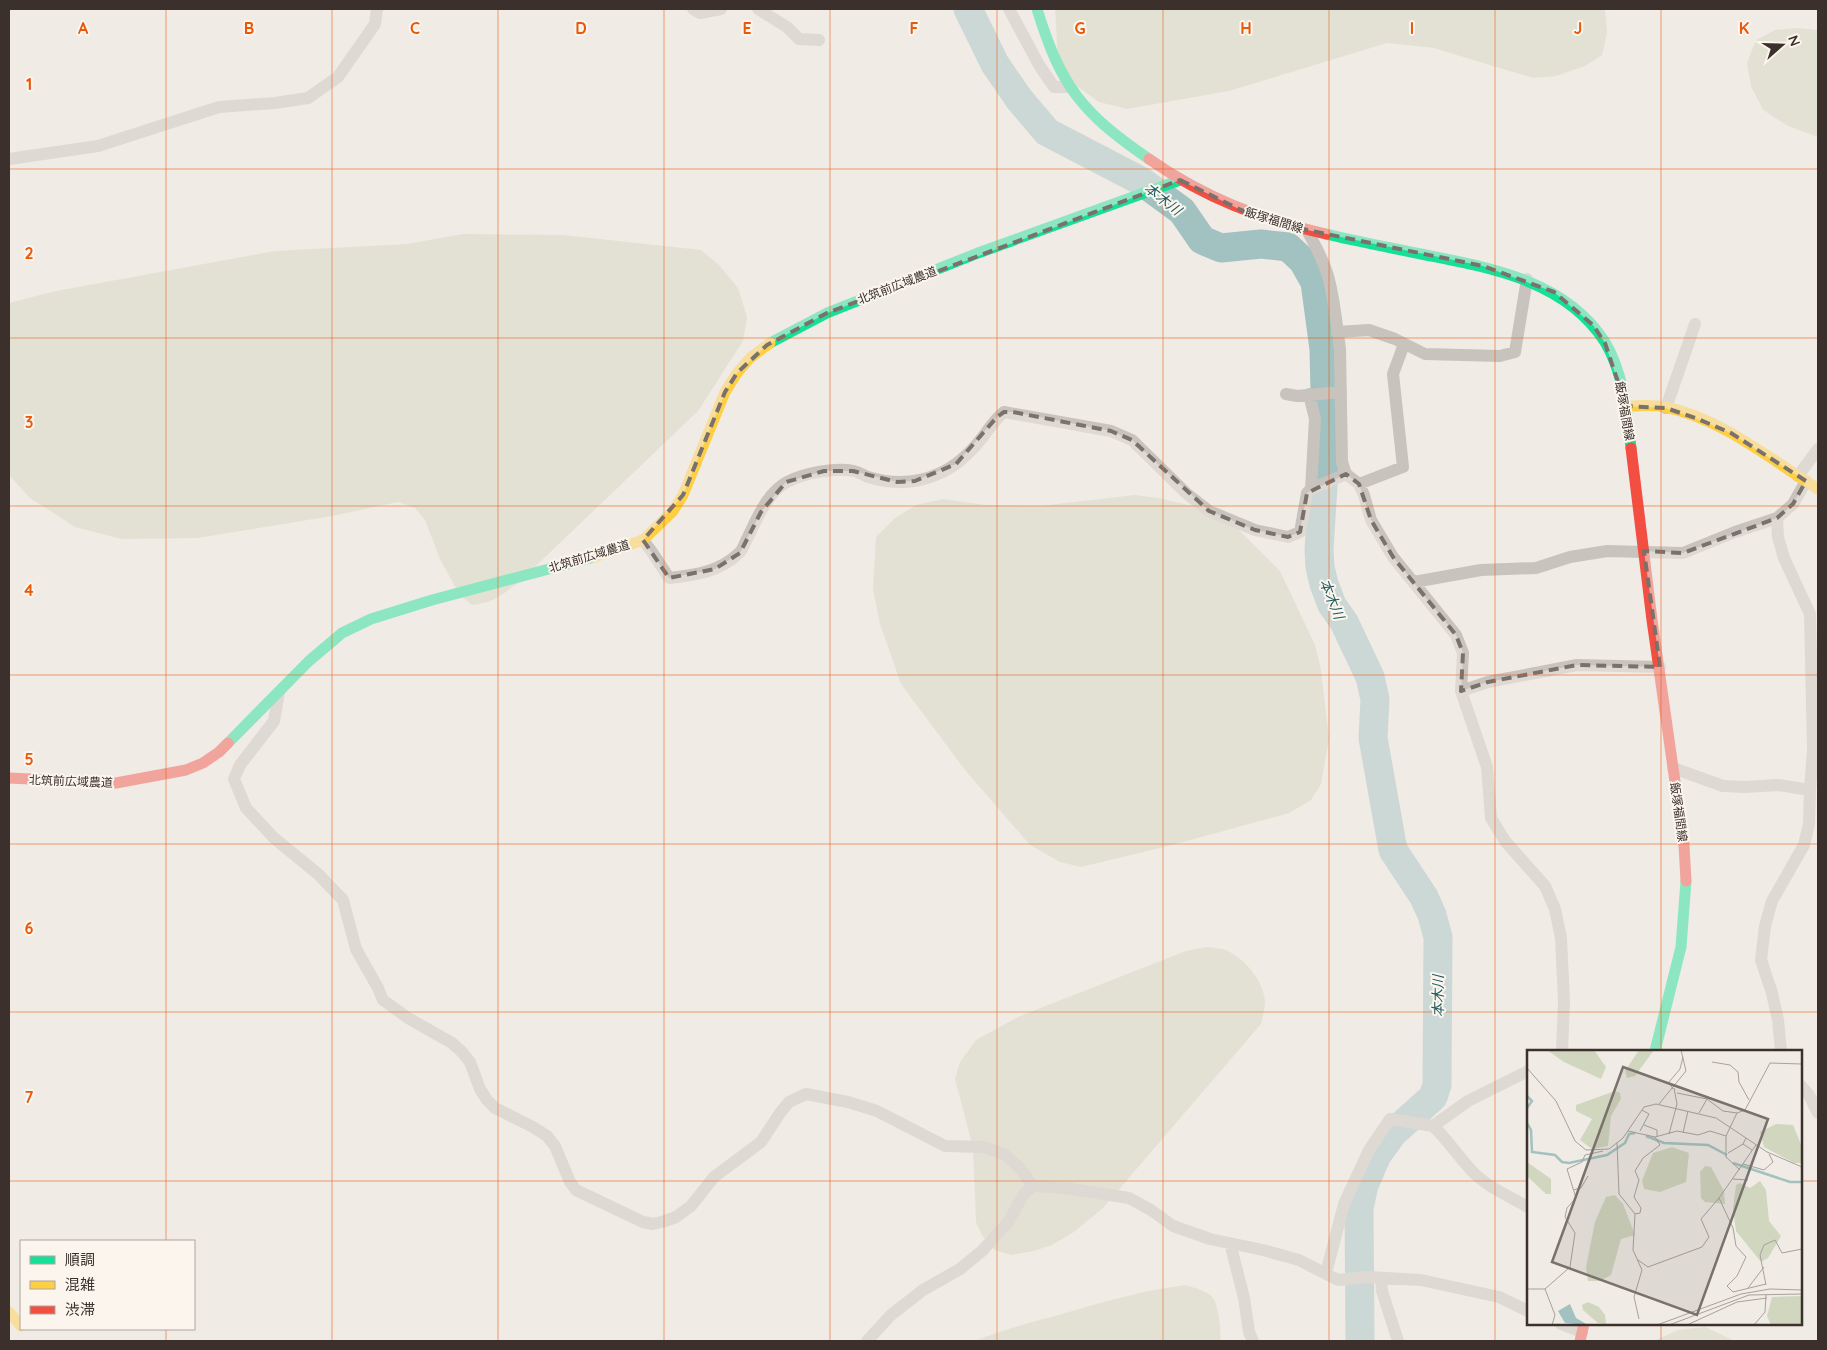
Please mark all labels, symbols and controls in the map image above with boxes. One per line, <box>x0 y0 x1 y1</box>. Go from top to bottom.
text: A <box>78 18 89 38</box>
text: B <box>244 18 254 38</box>
text: C <box>410 18 420 38</box>
text: D <box>575 18 587 38</box>
text: E <box>742 18 752 38</box>
text: F <box>910 18 919 38</box>
text: G <box>1074 18 1086 38</box>
text: H <box>1240 18 1252 38</box>
text: I <box>1410 18 1414 38</box>
text: J <box>1574 18 1582 38</box>
text: K <box>1739 18 1749 38</box>
north arrow <box>1757 20 1807 70</box>
text: N <box>1784 33 1804 48</box>
text: 1 <box>26 74 32 94</box>
water label: 本木川 <box>1141 179 1187 220</box>
street label: 飯塚福間線 <box>1243 204 1305 236</box>
text: 2 <box>24 243 34 263</box>
street label: 北筑前広域農道 <box>855 263 939 307</box>
street label: 飯塚福間線 <box>1612 380 1638 442</box>
text: 3 <box>25 412 33 432</box>
street label: 北筑前広域農道 <box>547 537 631 575</box>
water label: 本木川 <box>1316 576 1349 624</box>
text: 4 <box>24 580 34 600</box>
text: 5 <box>24 749 34 769</box>
street label: 北筑前広域農道 <box>29 772 113 790</box>
street label: 飯塚福間線 <box>1667 781 1691 843</box>
text: 6 <box>25 918 34 938</box>
water label: 本木川 <box>1429 973 1447 1017</box>
inset map <box>1527 1050 1802 1325</box>
text: 7 <box>25 1087 34 1107</box>
legend <box>20 1240 195 1330</box>
text: 順調 <box>65 1250 95 1269</box>
text: 混雑 <box>65 1275 95 1294</box>
text: 渋滞 <box>65 1300 95 1319</box>

